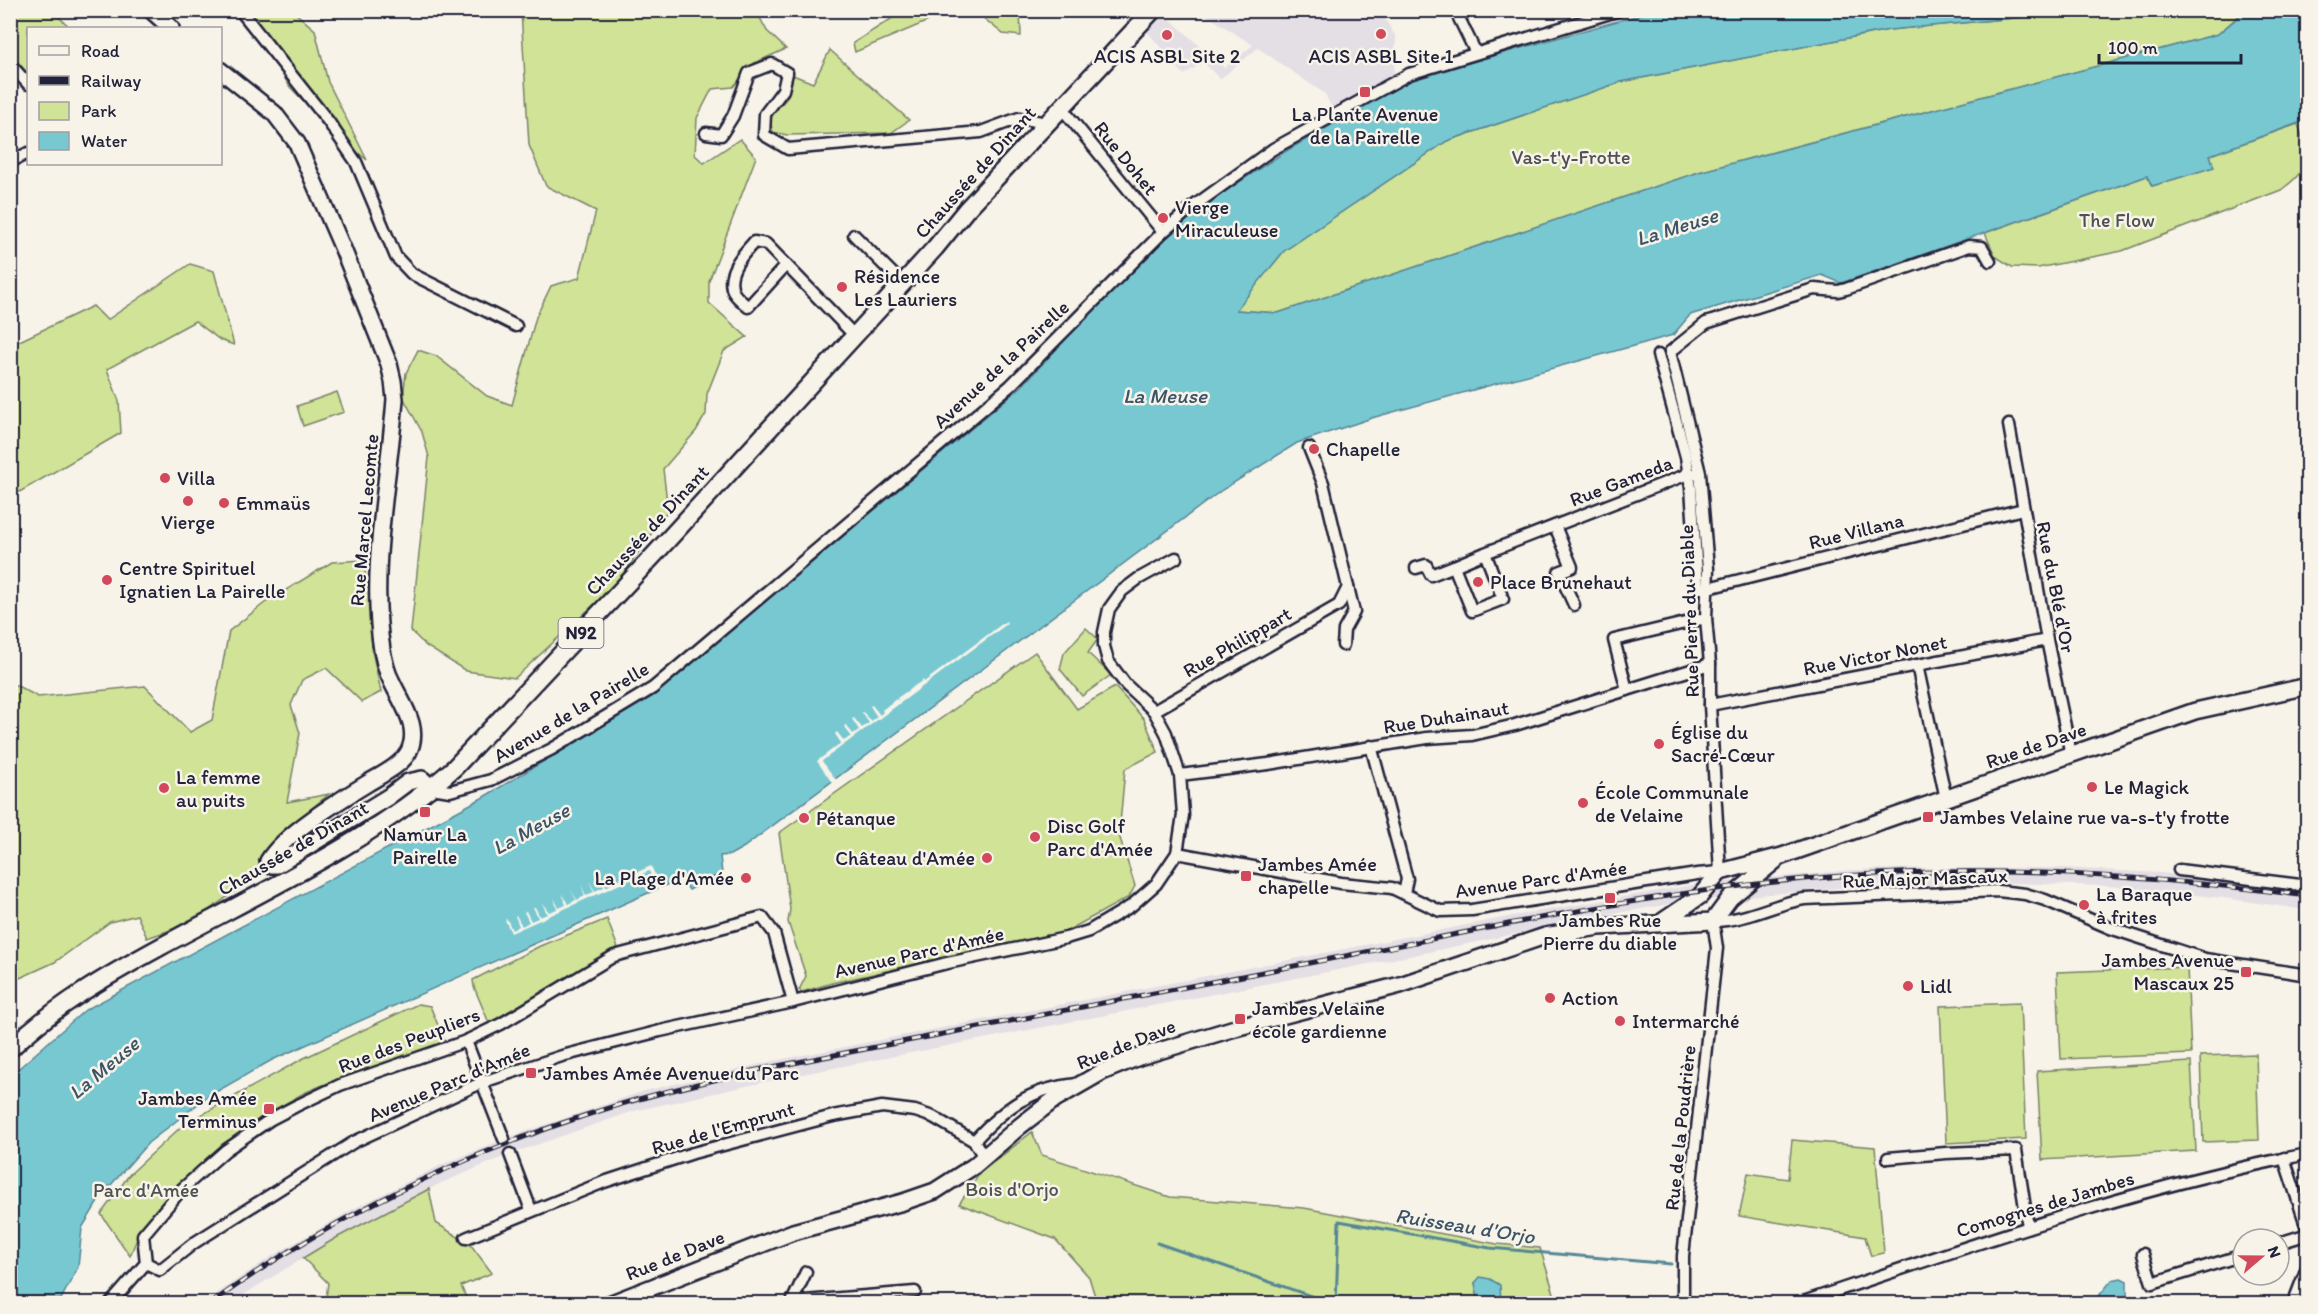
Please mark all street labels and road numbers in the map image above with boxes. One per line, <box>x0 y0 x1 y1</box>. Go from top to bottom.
street label: Chaussée de Dinant <box>909 101 1041 243</box>
street label: Rue Dohet <box>1089 116 1163 200</box>
street label: Avenue de la Pairelle <box>928 295 1074 433</box>
street label: Rue Marcel Lecomte <box>345 433 383 607</box>
street label: Rue Gameda <box>1566 450 1676 512</box>
street label: Chaussée de Dinant <box>580 460 714 600</box>
street label: Rue Villana <box>1806 508 1906 554</box>
street label: Rue du Blé d'Or <box>2031 519 2081 655</box>
street label: Rue Pierre du Diable <box>1674 524 1704 698</box>
street label: Rue Philippart <box>1178 601 1296 683</box>
road number: N92 <box>558 618 604 648</box>
street label: Rue Victor Nonet <box>1801 629 1949 681</box>
street label: Avenue de la Pairelle <box>489 656 653 768</box>
street label: Rue Duhainaut <box>1381 695 1511 739</box>
street label: Rue de Dave <box>1983 717 2089 773</box>
street label: Chaussée de Dinant <box>213 795 373 901</box>
street label: Avenue Parc d'Amée <box>1454 855 1628 903</box>
street label: Rue Major Mascaux <box>1842 863 2009 893</box>
street label: Avenue Parc d'Amée <box>832 921 1006 983</box>
street label: Rue des Peupliers <box>335 1002 483 1078</box>
street label: Rue de Dave <box>1073 1013 1179 1075</box>
street label: Avenue Parc d'Amée <box>365 1037 533 1127</box>
street label: Rue de la Poudrière <box>1659 1044 1701 1212</box>
street label: Rue de l'Emprunt <box>649 1096 797 1160</box>
street label: Comognes de Jambes <box>1953 1165 2137 1242</box>
street label: Rue de Dave <box>622 1224 728 1286</box>

